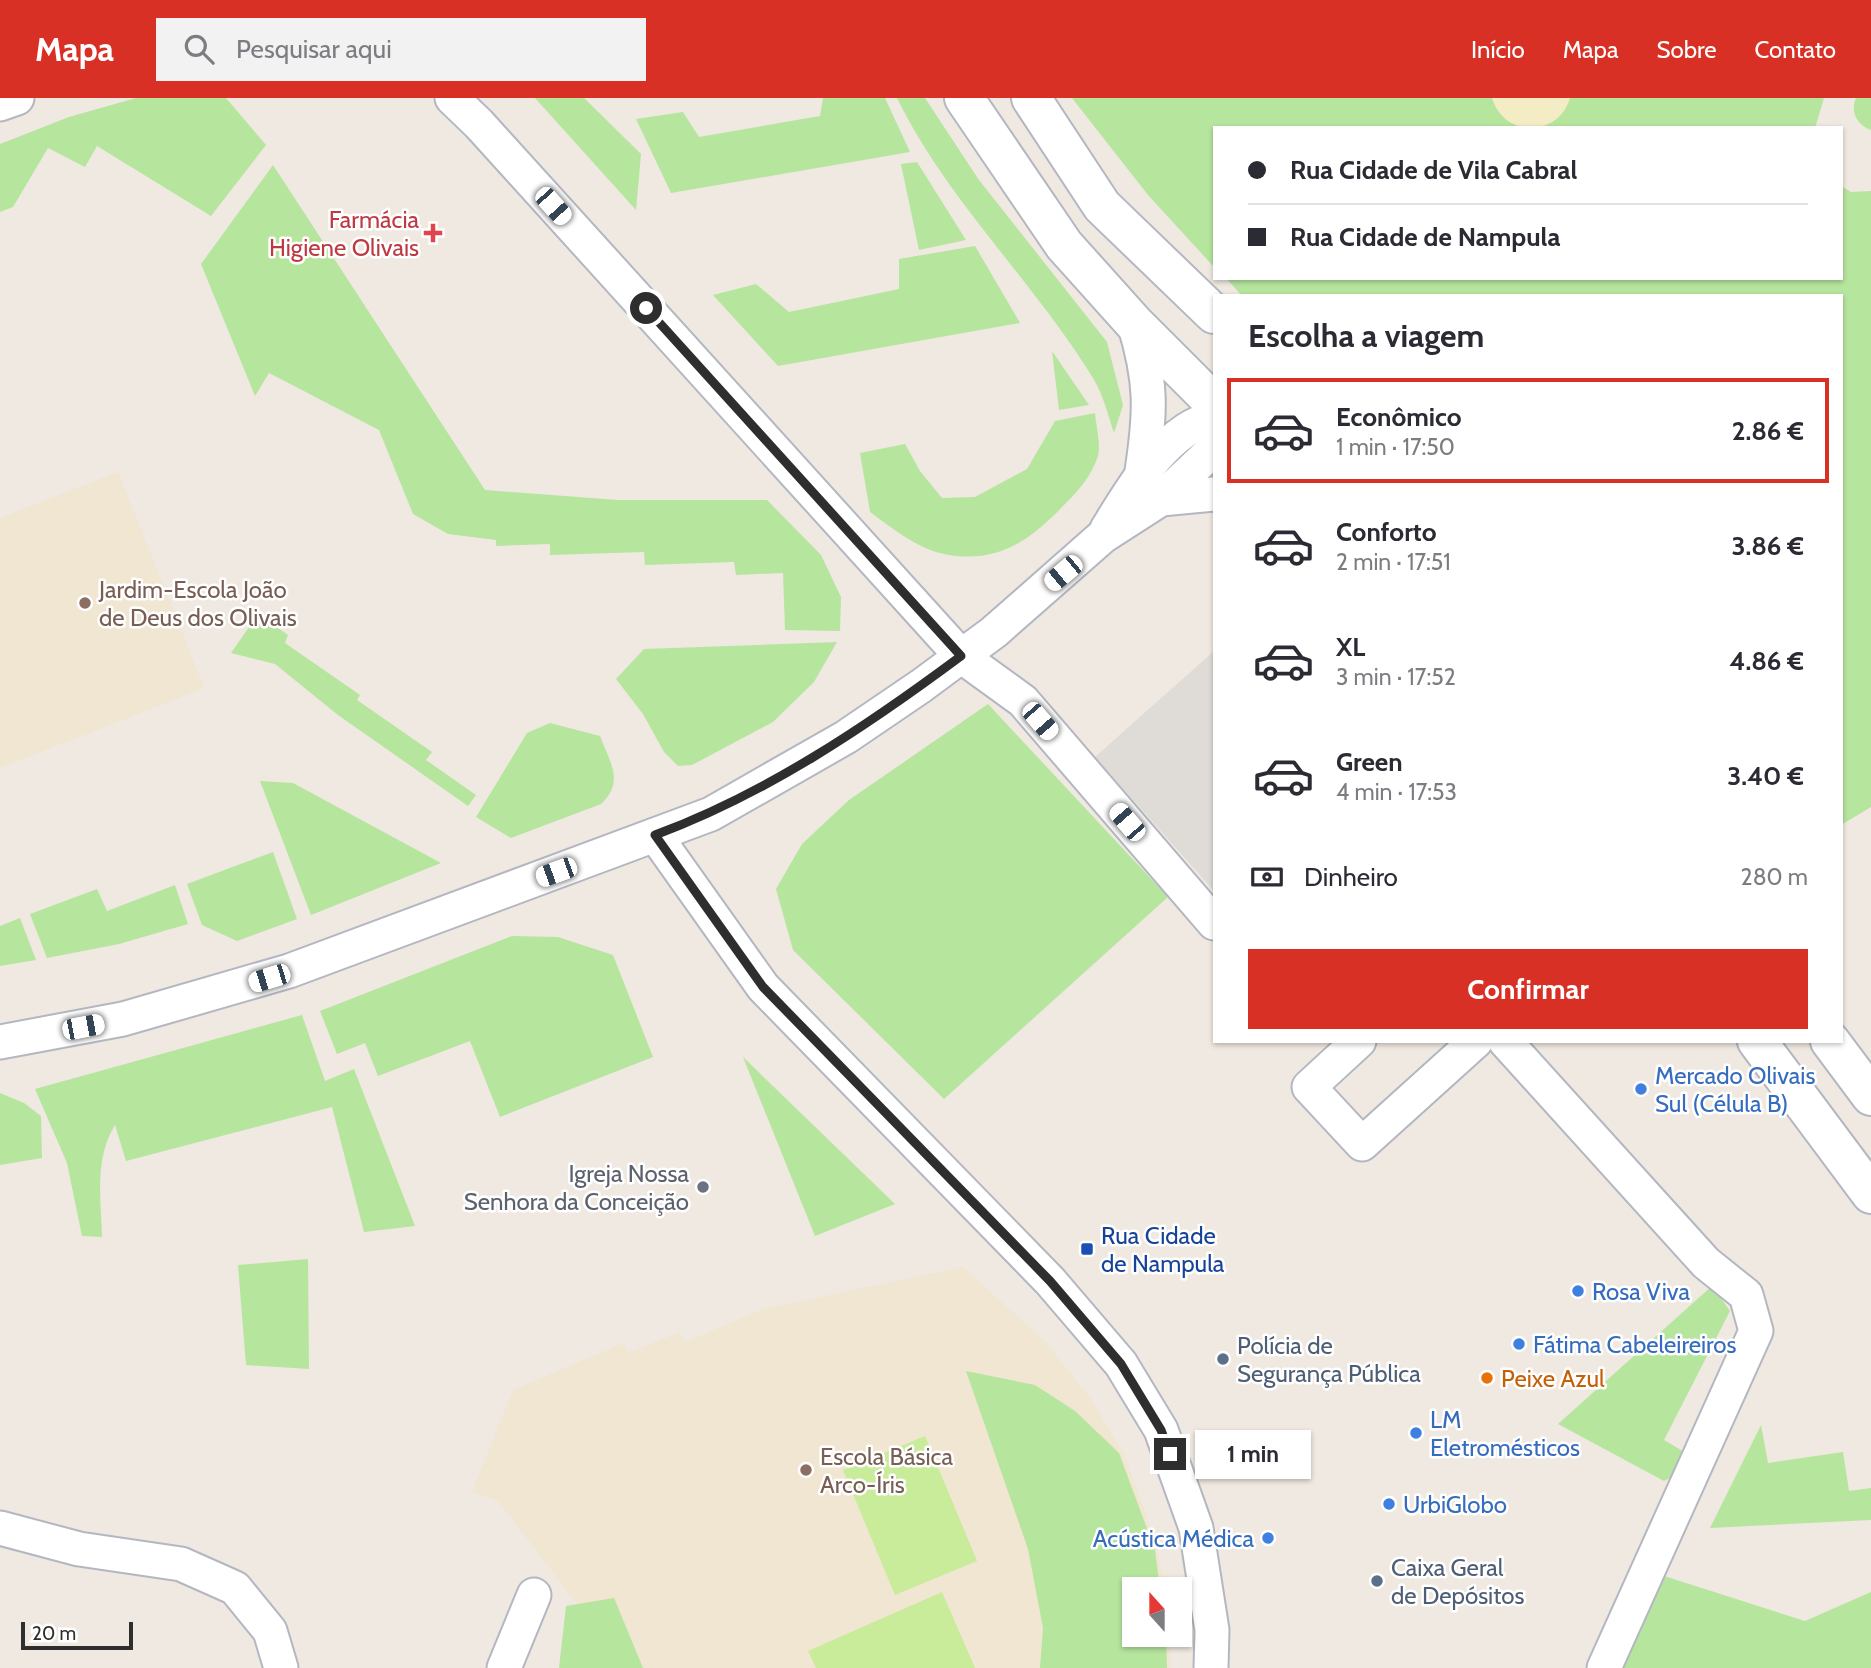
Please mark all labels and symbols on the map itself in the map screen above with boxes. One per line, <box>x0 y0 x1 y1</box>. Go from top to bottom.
car <box>532 183 575 229</box>
place label: Farmácia Higiene Olivais <box>269 205 419 262</box>
marker: Farmácia Higiene Olivais <box>425 225 441 241</box>
route start <box>630 292 662 324</box>
car <box>1041 551 1086 595</box>
place label: Jardim-Escola João de Deus dos Olivais <box>98 575 297 632</box>
marker: Jardim-Escola João de Deus dos Olivais <box>77 595 93 611</box>
car <box>1019 698 1062 744</box>
car <box>1106 799 1149 845</box>
car <box>533 855 580 889</box>
car <box>246 962 293 994</box>
car <box>61 1013 106 1041</box>
place label: Mercado Olivais Sul (Célula B) <box>1655 1061 1815 1118</box>
marker: Mercado Olivais Sul (Célula B) <box>1633 1081 1649 1097</box>
place label: Igreja Nossa Senhora da Conceição <box>464 1159 689 1216</box>
marker: Igreja Nossa Senhora da Conceição <box>695 1179 711 1195</box>
place label: Rua Cidade de Nampula <box>1101 1221 1225 1278</box>
marker: Rua Cidade de Nampula <box>1079 1241 1095 1257</box>
place label: Rosa Viva <box>1592 1277 1691 1306</box>
marker: Rosa Viva <box>1570 1283 1586 1299</box>
place label: Fátima Cabeleireiros <box>1533 1330 1737 1359</box>
place label: Polícia de Segurança Pública <box>1237 1331 1421 1388</box>
marker: Fátima Cabeleireiros <box>1511 1336 1527 1352</box>
marker: Polícia de Segurança Pública <box>1215 1351 1231 1367</box>
place label: Peixe Azul <box>1501 1364 1605 1393</box>
marker: Peixe Azul <box>1479 1370 1495 1386</box>
place label: LM Eletromésticos <box>1430 1405 1580 1462</box>
marker: LM Eletromésticos <box>1408 1425 1424 1441</box>
callout: 1 min <box>1194 1430 1310 1478</box>
route end <box>1154 1438 1186 1470</box>
place label: Escola Básica Arco-Íris <box>820 1442 953 1499</box>
marker: Escola Básica Arco-Íris <box>798 1462 814 1478</box>
place label: UrbiGlobo <box>1403 1490 1507 1519</box>
marker: UrbiGlobo <box>1381 1496 1397 1512</box>
place label: Acústica Médica <box>1093 1524 1254 1553</box>
marker: Acústica Médica <box>1260 1530 1276 1546</box>
place label: Caixa Geral de Depósitos <box>1391 1553 1524 1610</box>
marker: Caixa Geral de Depósitos <box>1369 1573 1385 1589</box>
north arrow <box>1122 1577 1192 1647</box>
scale bar <box>21 1619 133 1651</box>

